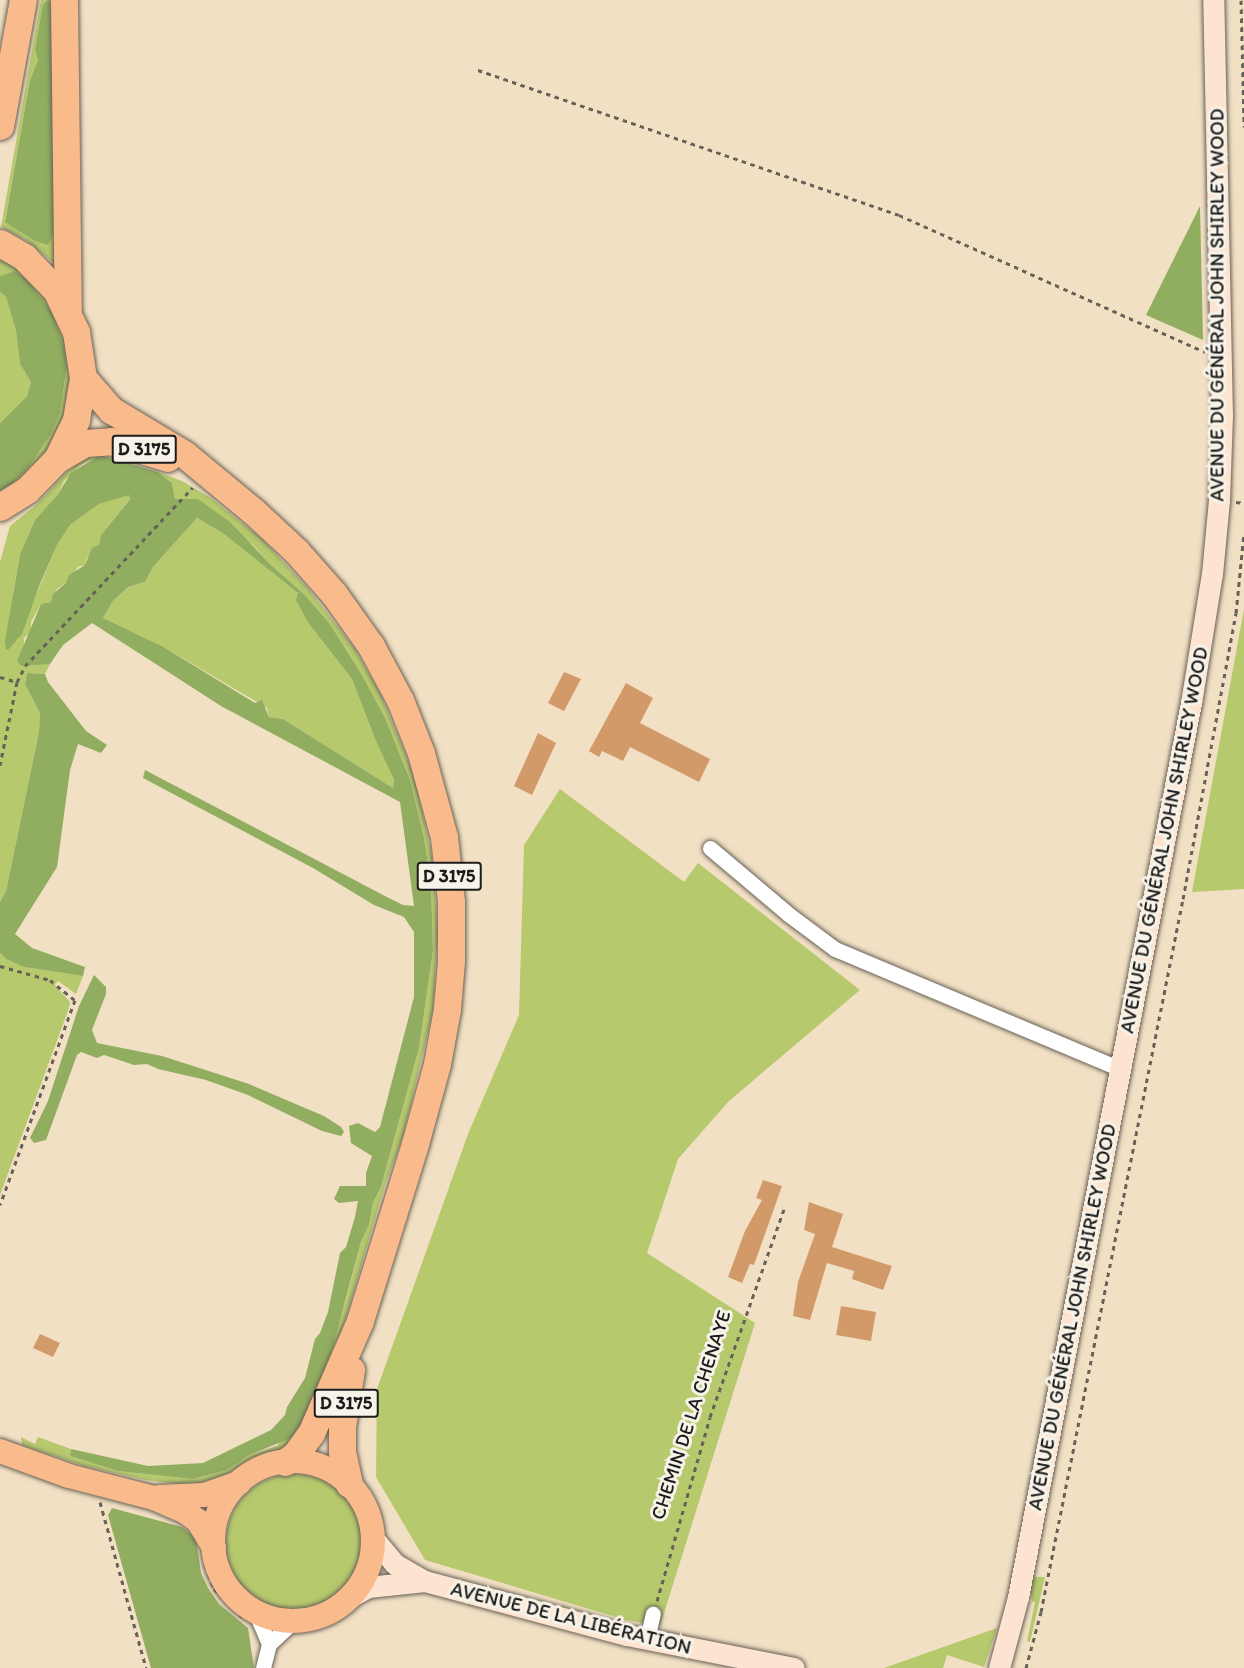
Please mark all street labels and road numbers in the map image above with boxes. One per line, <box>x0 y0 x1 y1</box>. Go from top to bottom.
street label: AVENUE DU GÉNÉRAL JOHN SHIRLEY WOOD <box>1205 108 1229 502</box>
road number: D 3175 <box>111 434 177 464</box>
street label: AVENUE DU GÉNÉRAL JOHN SHIRLEY WOOD <box>1115 644 1213 1036</box>
road number: D 3175 <box>416 861 482 891</box>
street label: AVENUE DU GÉNÉRAL JOHN SHIRLEY WOOD <box>1023 1121 1121 1513</box>
street label: CHEMIN DE LA CHENAYE <box>646 1307 736 1523</box>
road number: D 3175 <box>313 1388 379 1418</box>
street label: AVENUE DE LA LIBÉRATION <box>448 1577 694 1659</box>

